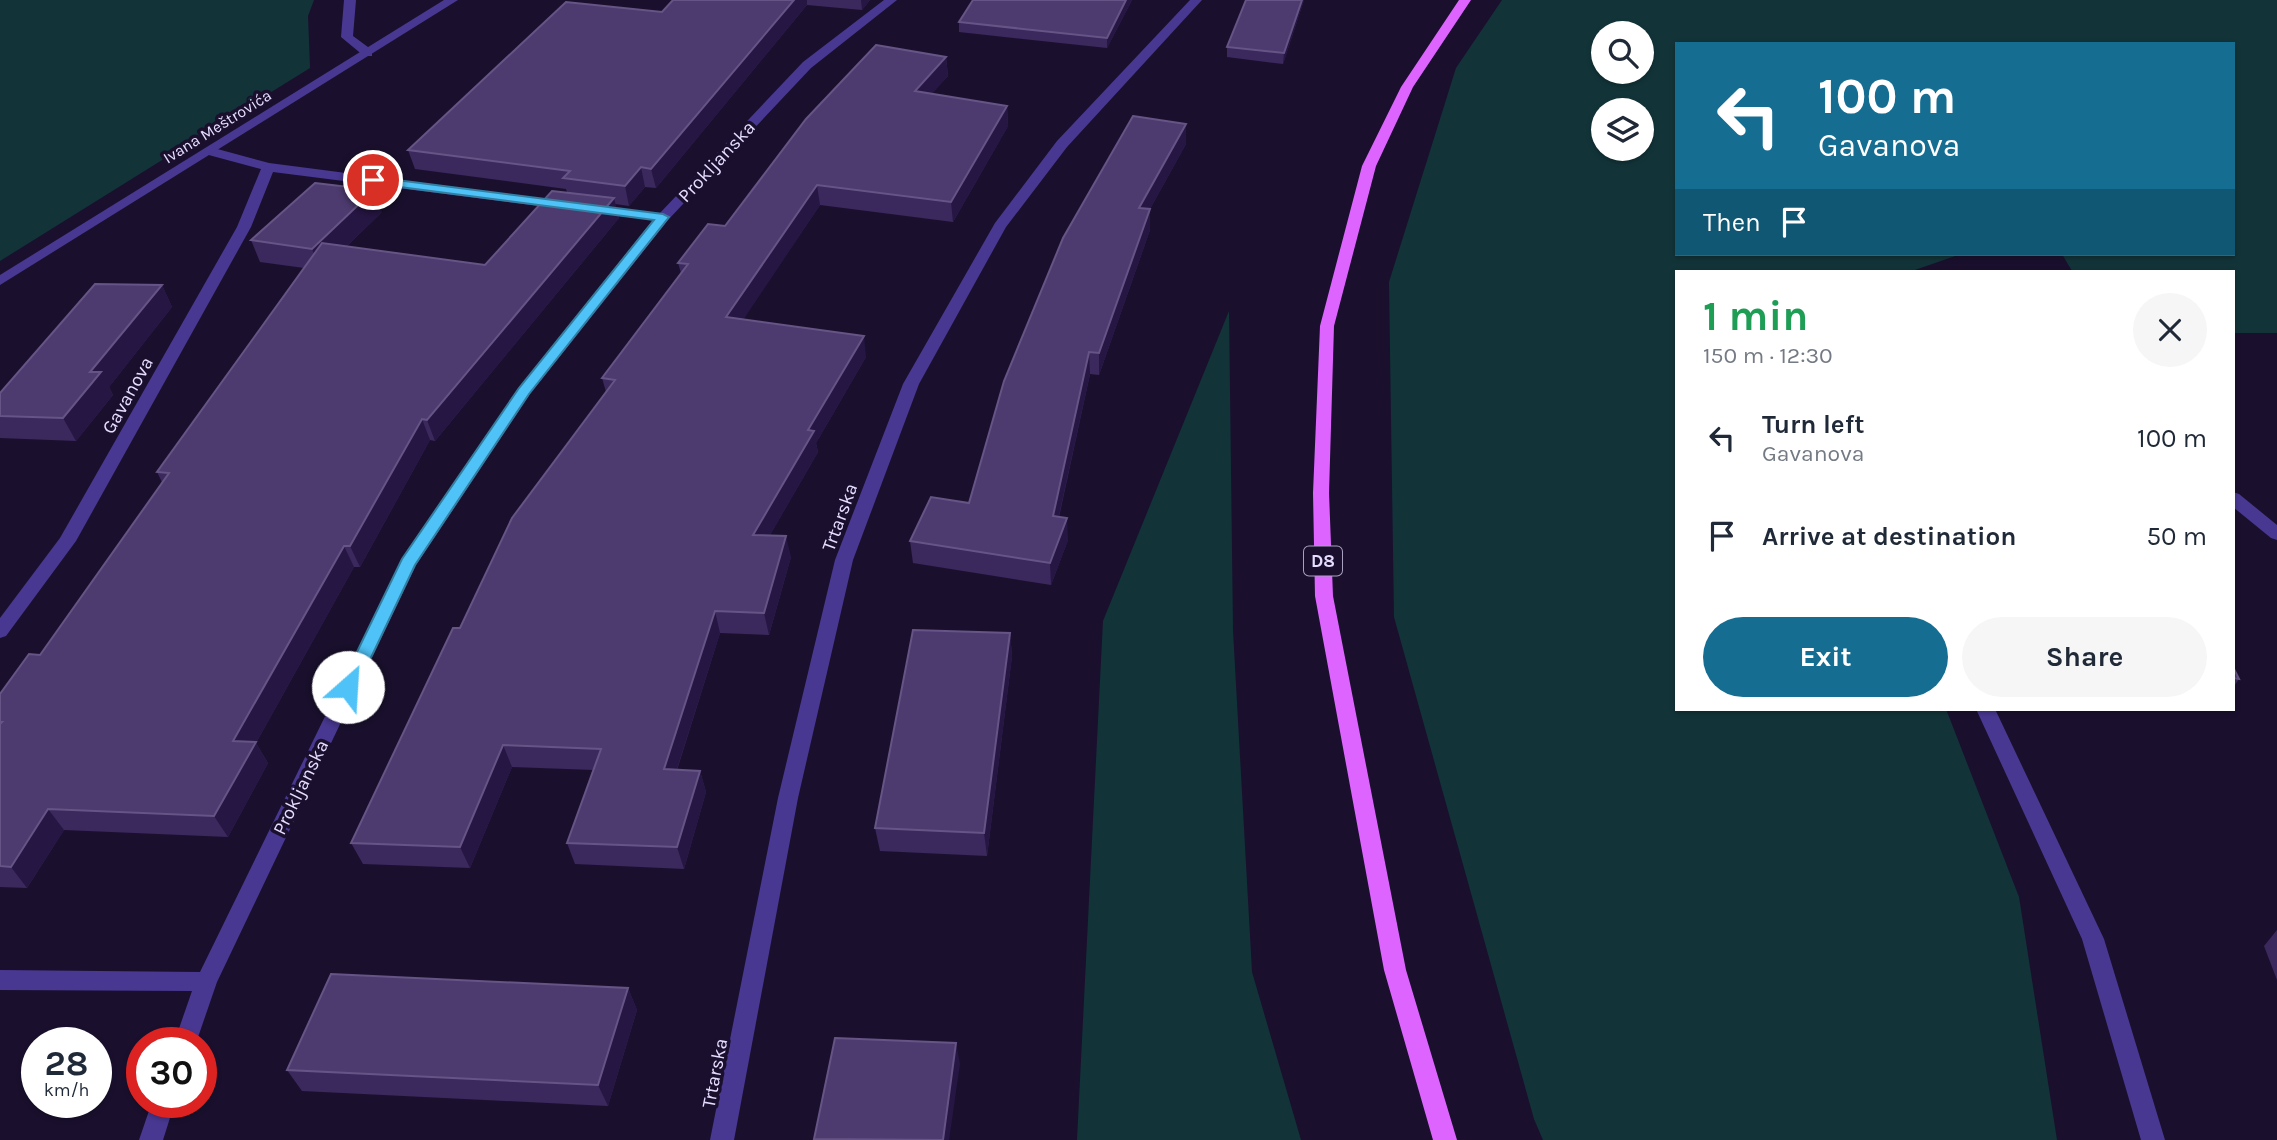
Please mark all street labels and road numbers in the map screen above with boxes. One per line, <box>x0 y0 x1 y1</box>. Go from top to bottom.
street label: Ivana Meštrovića <box>160 85 275 167</box>
street label: Prokljanska <box>674 117 760 207</box>
street label: Gavanova <box>98 353 158 438</box>
street label: Trtarska <box>818 480 862 554</box>
road number: D8 <box>1304 546 1342 576</box>
street label: Prokljanska <box>268 736 333 838</box>
street label: Trtarska <box>697 1036 733 1110</box>

